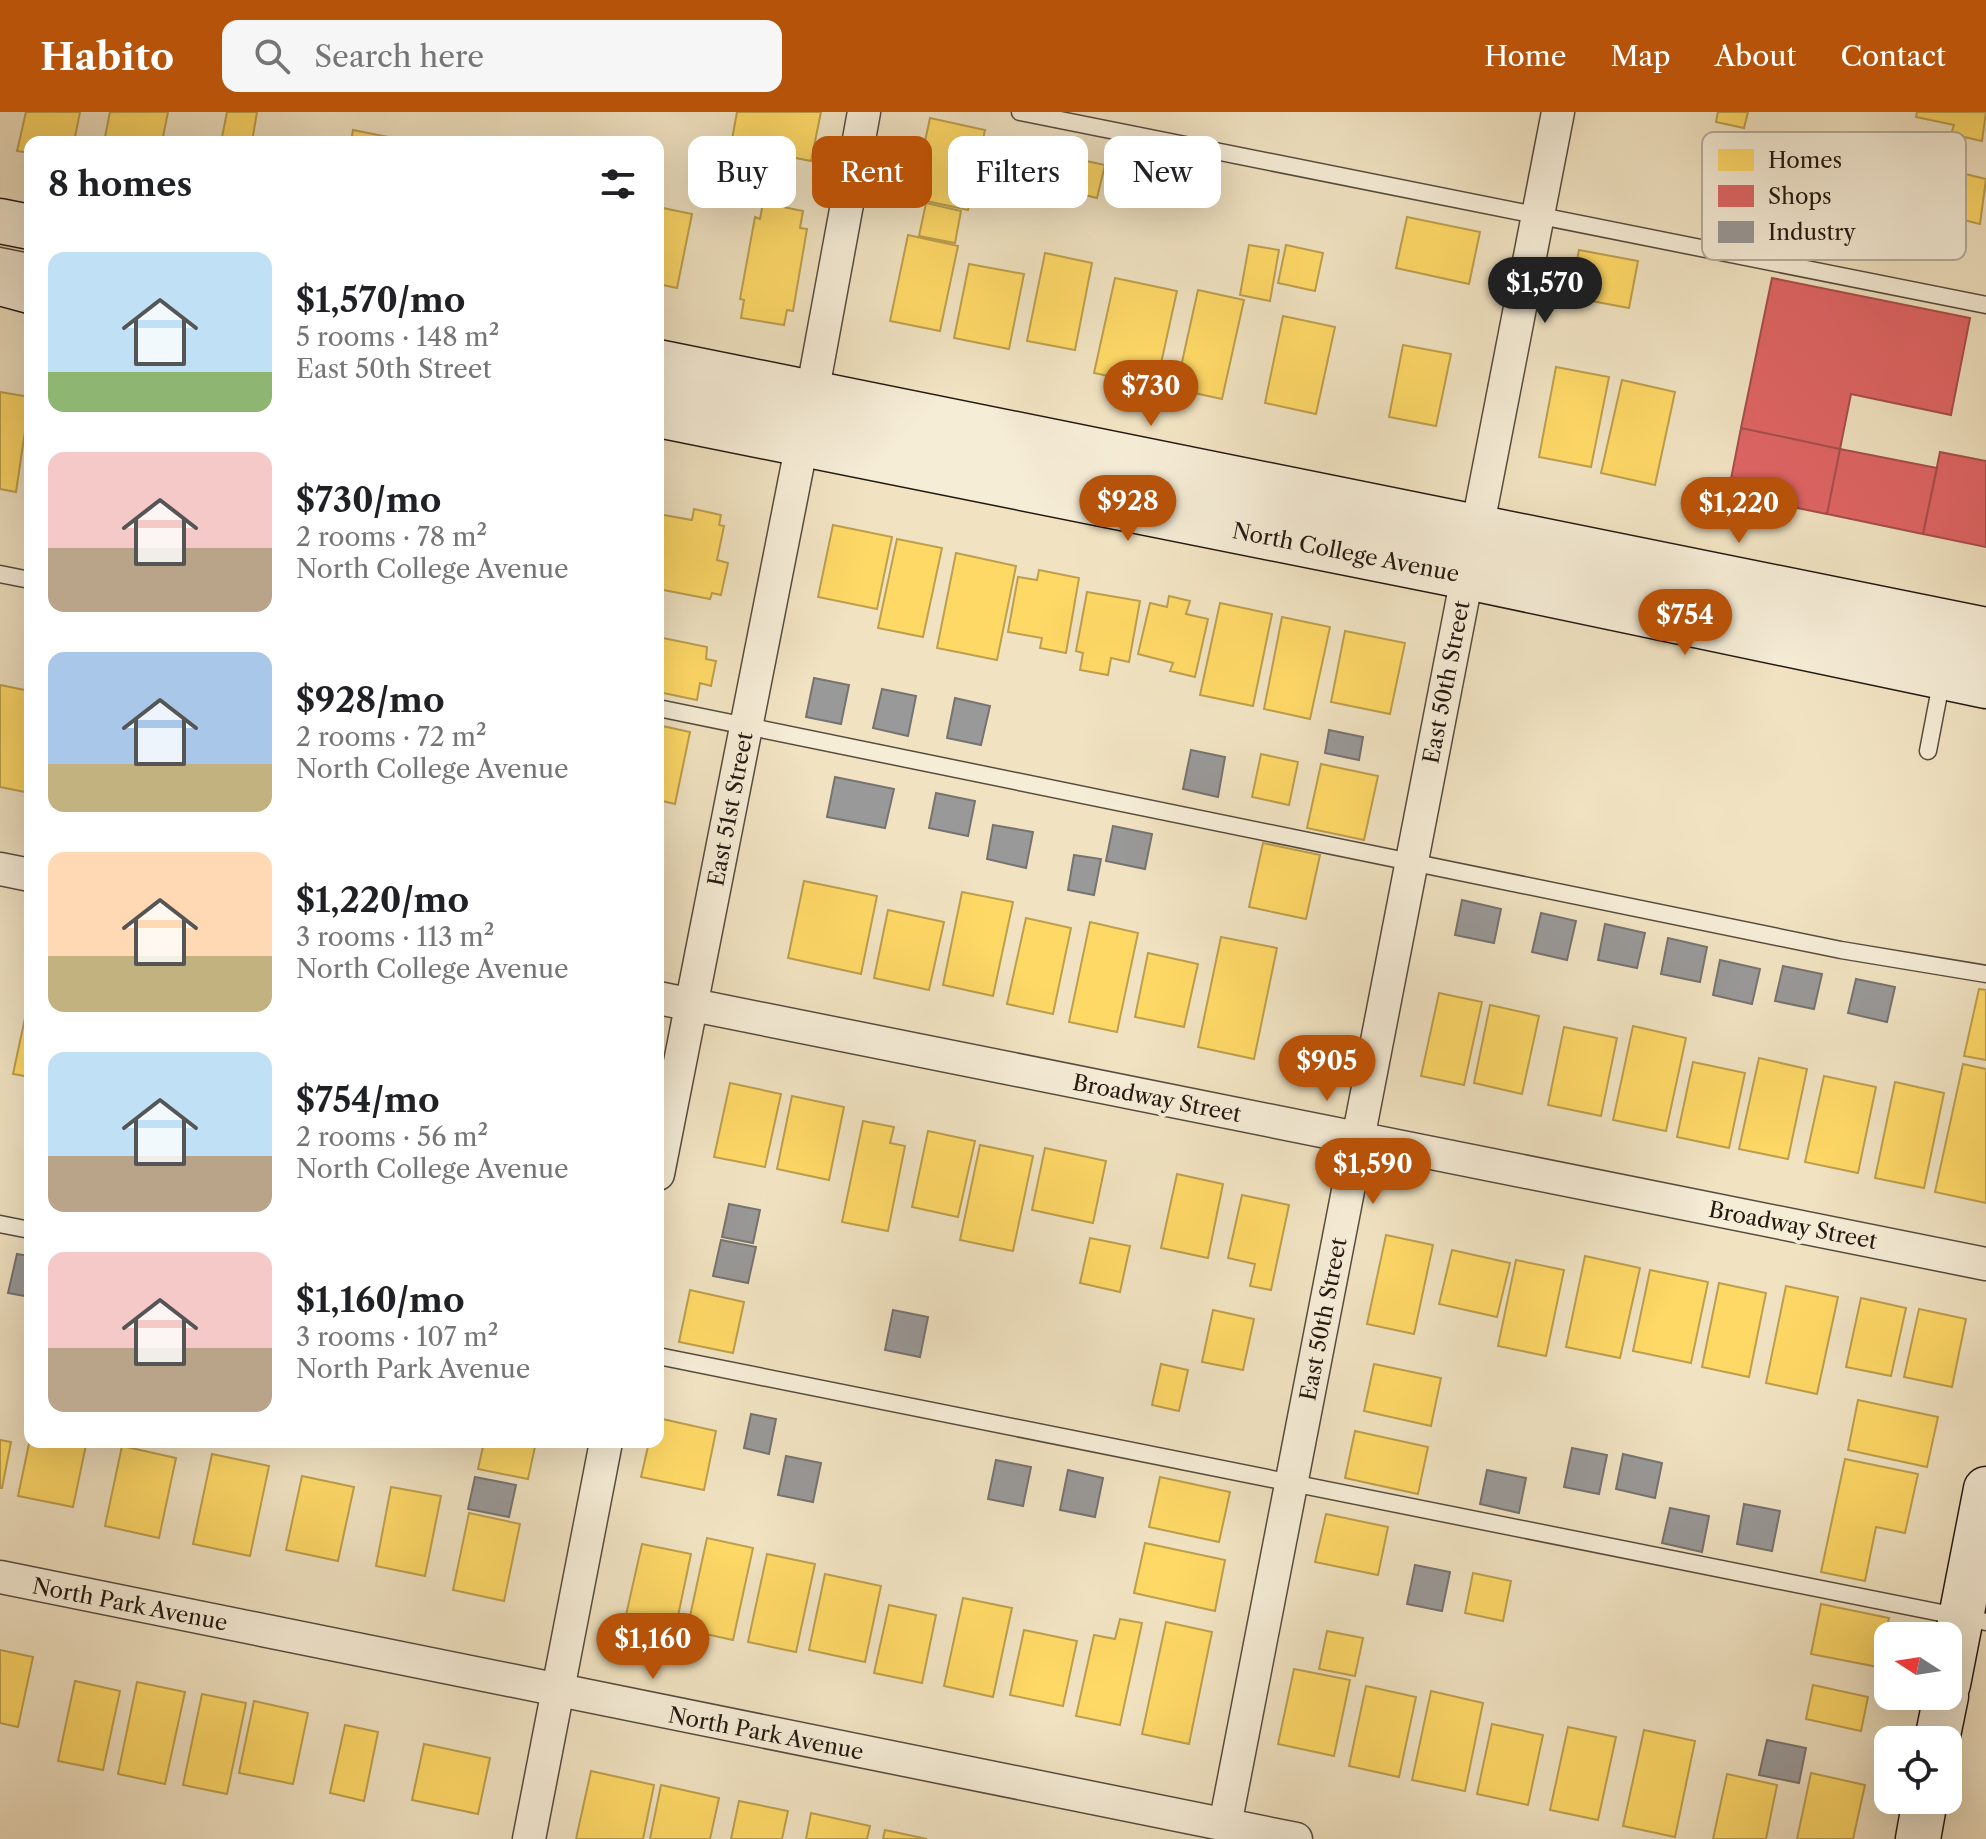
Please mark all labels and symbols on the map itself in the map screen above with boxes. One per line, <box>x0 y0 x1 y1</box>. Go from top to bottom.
legend <box>1702 132 1966 260</box>
text: Homes <box>1768 147 1842 174</box>
text: Shops <box>1768 183 1832 210</box>
text: Industry <box>1768 219 1856 246</box>
pin: $1,570 <box>1480 257 1610 325</box>
pin: $730 <box>1104 360 1198 428</box>
pin: $928 <box>1081 475 1175 543</box>
pin: $1,220 <box>1674 477 1804 545</box>
street label: North College Avenue <box>1230 517 1462 588</box>
pin: $754 <box>1638 589 1732 657</box>
street label: East 50th Street <box>1417 598 1476 766</box>
street label: East 51st Street <box>702 729 759 888</box>
pin: $905 <box>1280 1035 1374 1103</box>
street label: Broadway Street <box>1070 1069 1244 1128</box>
pin: $1,590 <box>1308 1138 1438 1206</box>
street label: Broadway Street <box>1706 1196 1880 1255</box>
street label: East 50th Street <box>1294 1235 1353 1403</box>
street label: North Park Avenue <box>30 1572 230 1637</box>
pin: $1,160 <box>588 1613 718 1681</box>
north arrow <box>1874 1622 1962 1710</box>
street label: North Park Avenue <box>666 1701 866 1766</box>

